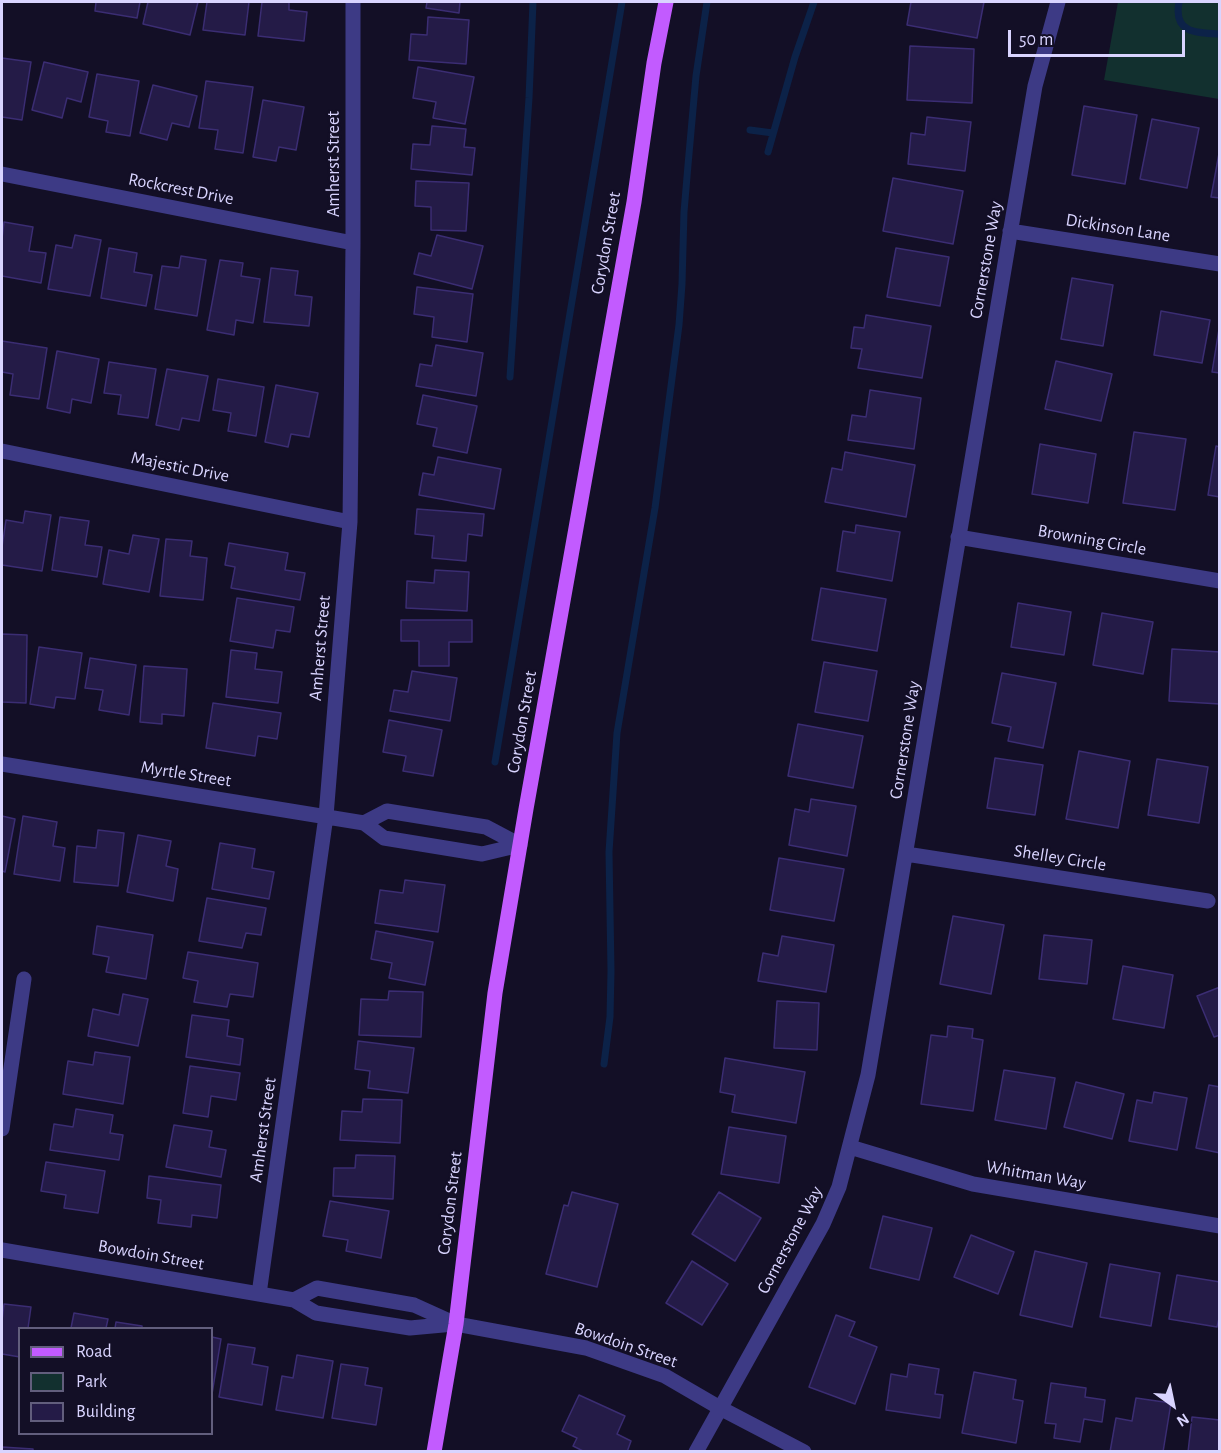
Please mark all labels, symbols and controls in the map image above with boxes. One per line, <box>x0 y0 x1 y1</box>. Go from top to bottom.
scale bar <box>1011 18 1188 56</box>
text: 50 m <box>1019 31 1053 49</box>
street label: Amherst Street <box>323 111 345 217</box>
street label: Rockcrest Drive <box>127 168 235 210</box>
street label: Corydon Street <box>586 190 626 296</box>
street label: Cornerstone Way <box>965 199 1007 321</box>
street label: Dickinson Lane <box>1064 209 1172 247</box>
street label: Majestic Drive <box>129 447 231 487</box>
street label: Browning Circle <box>1036 520 1148 560</box>
street label: Amherst Street <box>305 594 335 702</box>
street label: Corydon Street <box>502 669 542 775</box>
street label: Cornerstone Way <box>885 679 925 801</box>
street label: Myrtle Street <box>139 756 233 792</box>
street label: Shelley Circle <box>1012 840 1108 876</box>
street label: Amherst Street <box>245 1076 281 1184</box>
street label: Corydon Street <box>433 1150 467 1256</box>
street label: Whitman Way <box>984 1156 1088 1194</box>
street label: Cornerstone Way <box>753 1182 827 1298</box>
street label: Bowdoin Street <box>96 1235 206 1275</box>
street label: Bowdoin Street <box>572 1317 680 1373</box>
legend <box>18 1327 213 1435</box>
text: Road <box>76 1343 112 1361</box>
text: Park <box>76 1373 107 1391</box>
north arrow <box>1143 1375 1203 1435</box>
text: Building <box>76 1403 135 1421</box>
text: N <box>1174 1410 1192 1430</box>

